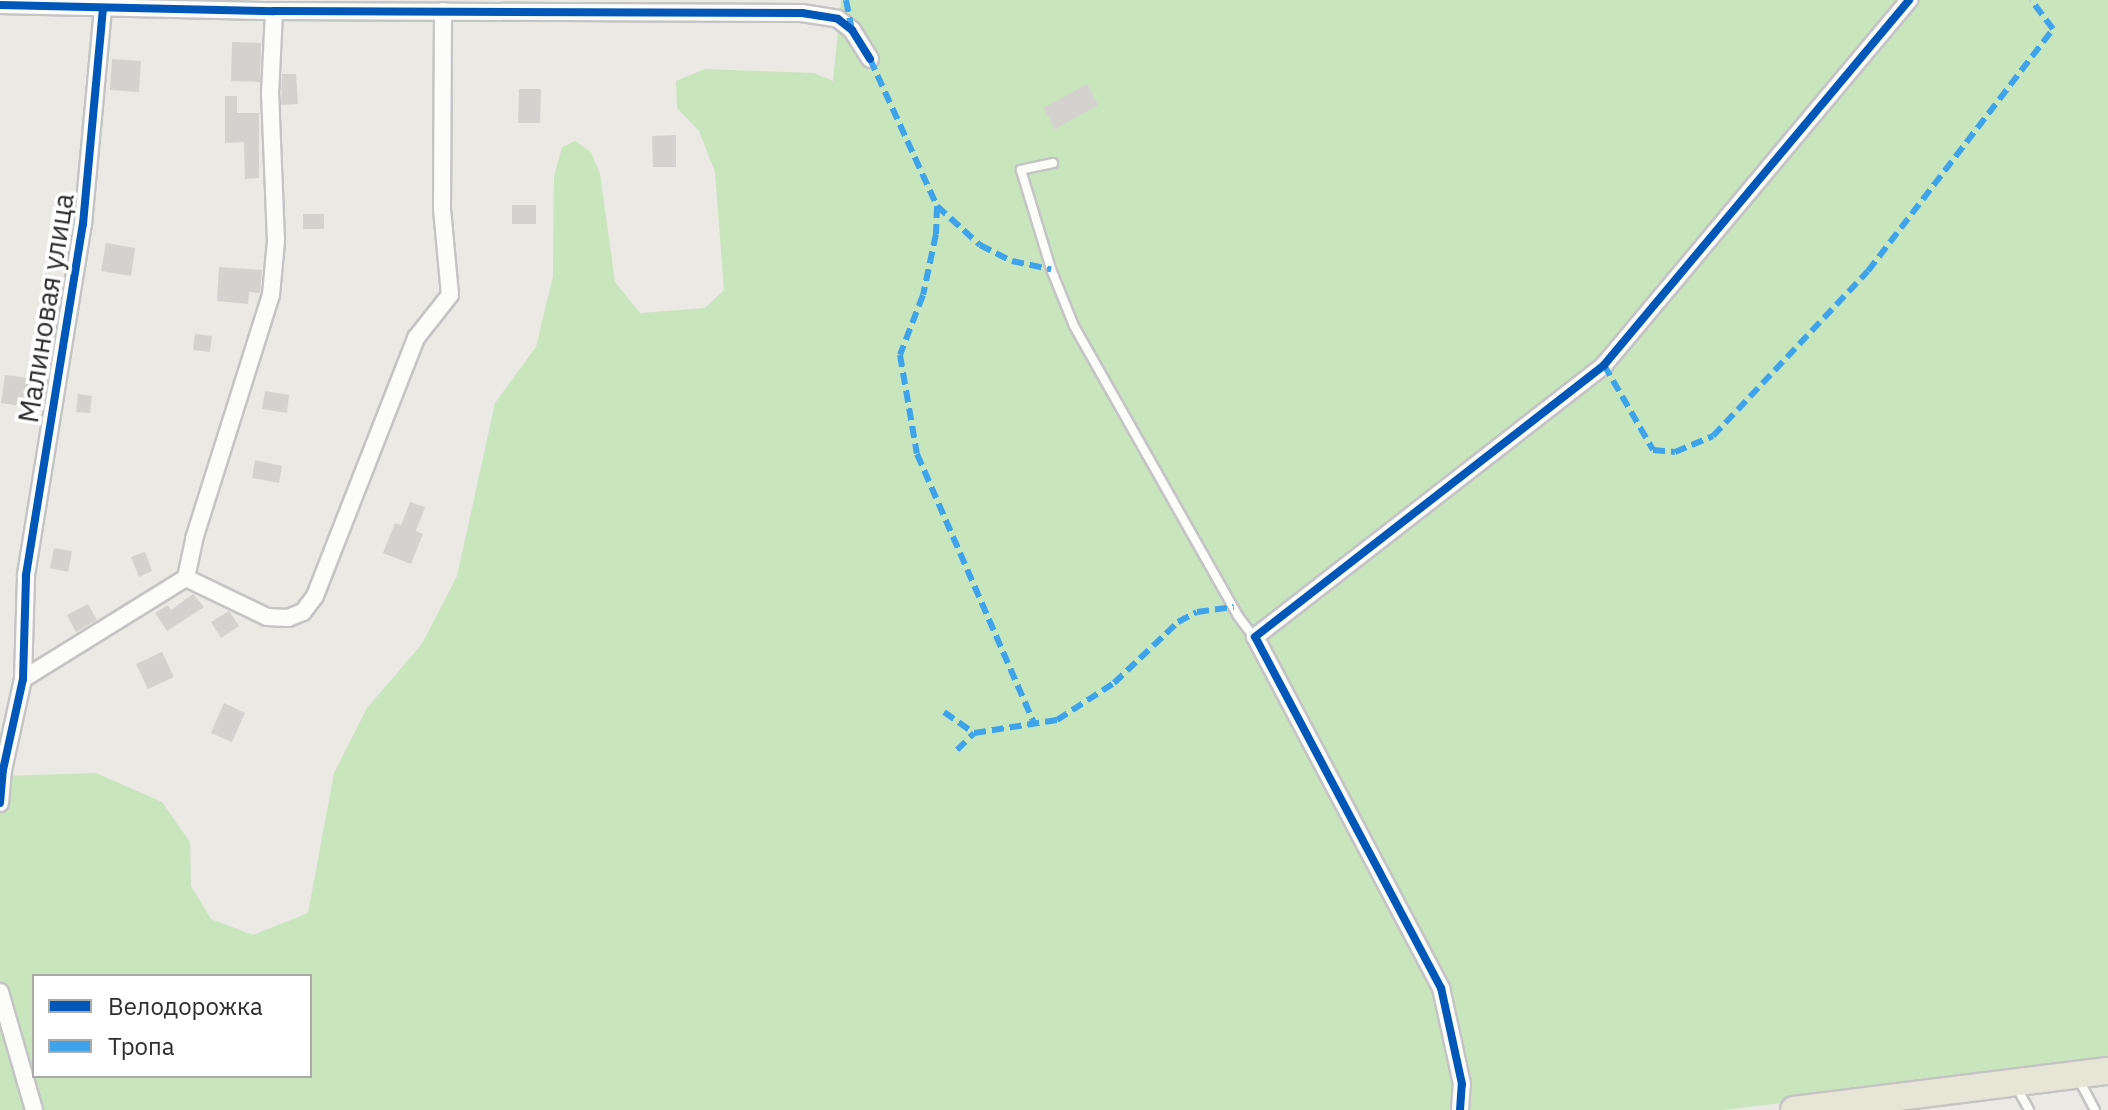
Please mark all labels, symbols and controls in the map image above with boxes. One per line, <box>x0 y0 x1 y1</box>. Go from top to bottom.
street label: Малиновая улица <box>11 191 81 425</box>
legend <box>32 974 312 1078</box>
text: Велодорожка <box>108 990 263 1022</box>
text: Тропа <box>108 1030 175 1062</box>

